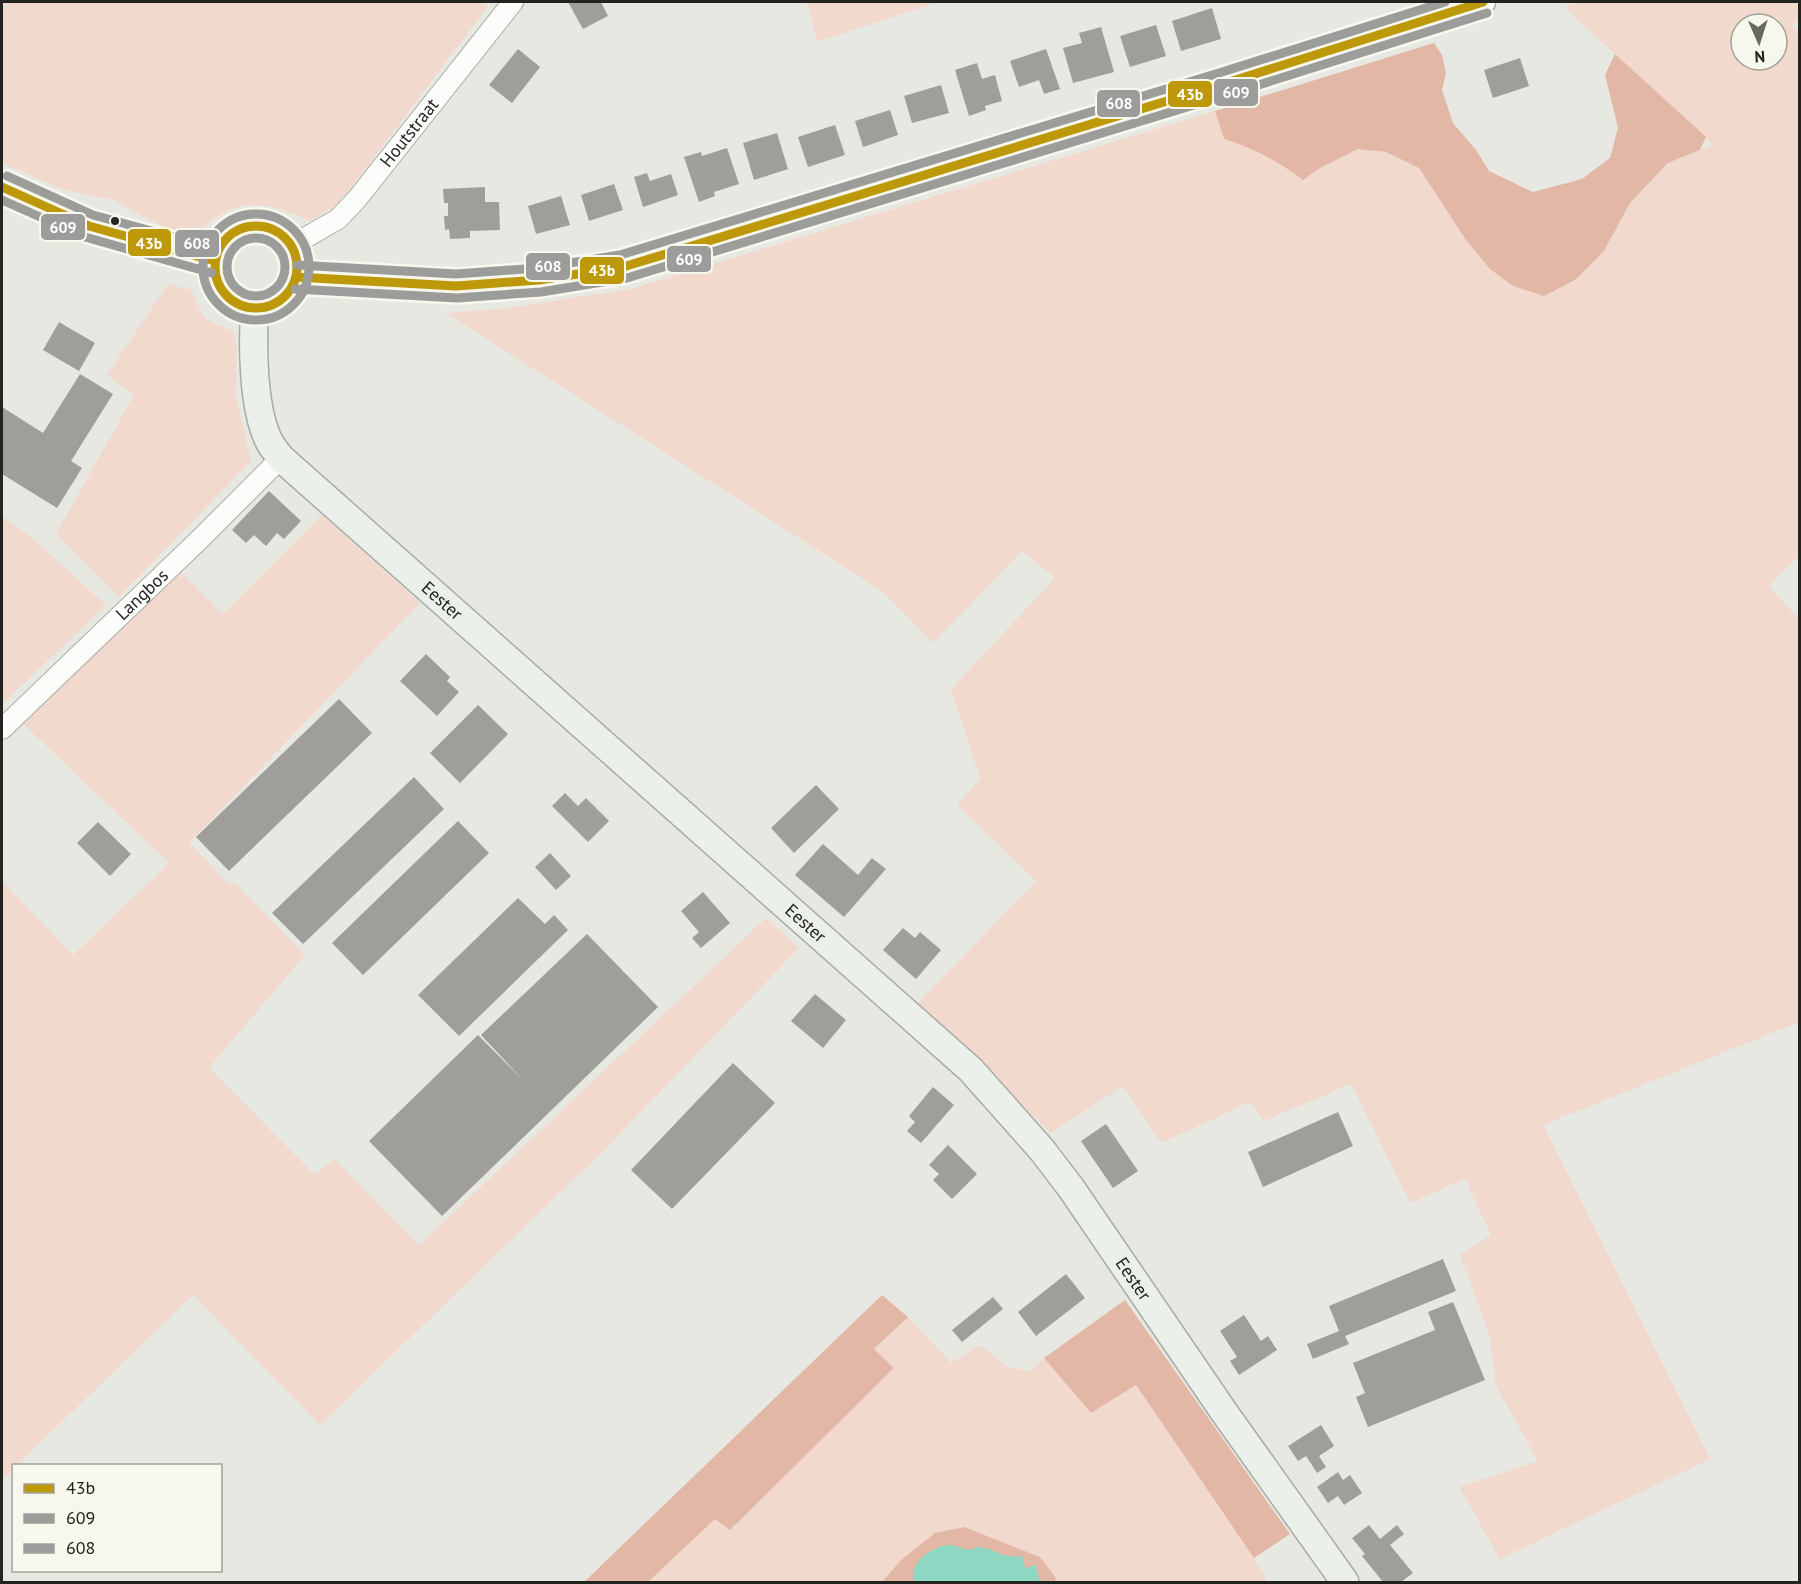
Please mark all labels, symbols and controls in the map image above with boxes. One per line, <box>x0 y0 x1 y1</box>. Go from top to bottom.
north arrow <box>1729 12 1789 72</box>
text: N <box>1754 47 1766 67</box>
line badge: 609 <box>1213 78 1259 107</box>
line badge: 43b <box>1167 80 1213 108</box>
text: 609 <box>1222 82 1250 102</box>
text: 43b <box>1177 84 1204 104</box>
line badge: 608 <box>1096 89 1141 118</box>
text: 608 <box>1105 93 1133 113</box>
street label: Houtstraat <box>375 94 443 172</box>
line badge: 609 <box>40 213 86 241</box>
unlabelled marker <box>109 215 121 227</box>
text: 609 <box>49 217 77 237</box>
line badge: 43b <box>127 228 172 257</box>
line badge: 608 <box>174 229 220 258</box>
text: 43b <box>136 233 163 253</box>
text: 608 <box>183 233 211 253</box>
line badge: 609 <box>666 245 712 273</box>
text: 609 <box>675 249 703 269</box>
line badge: 608 <box>525 252 571 281</box>
text: 608 <box>534 256 562 276</box>
line badge: 43b <box>579 256 625 285</box>
text: 43b <box>589 260 616 280</box>
street label: Langbos <box>110 564 173 625</box>
street label: Eester <box>417 576 468 625</box>
street label: Eester <box>780 899 831 947</box>
street label: Eester <box>1111 1253 1156 1305</box>
legend <box>12 1464 222 1572</box>
text: 43b <box>66 1476 95 1499</box>
text: 609 <box>66 1506 95 1529</box>
text: 608 <box>66 1536 95 1559</box>

